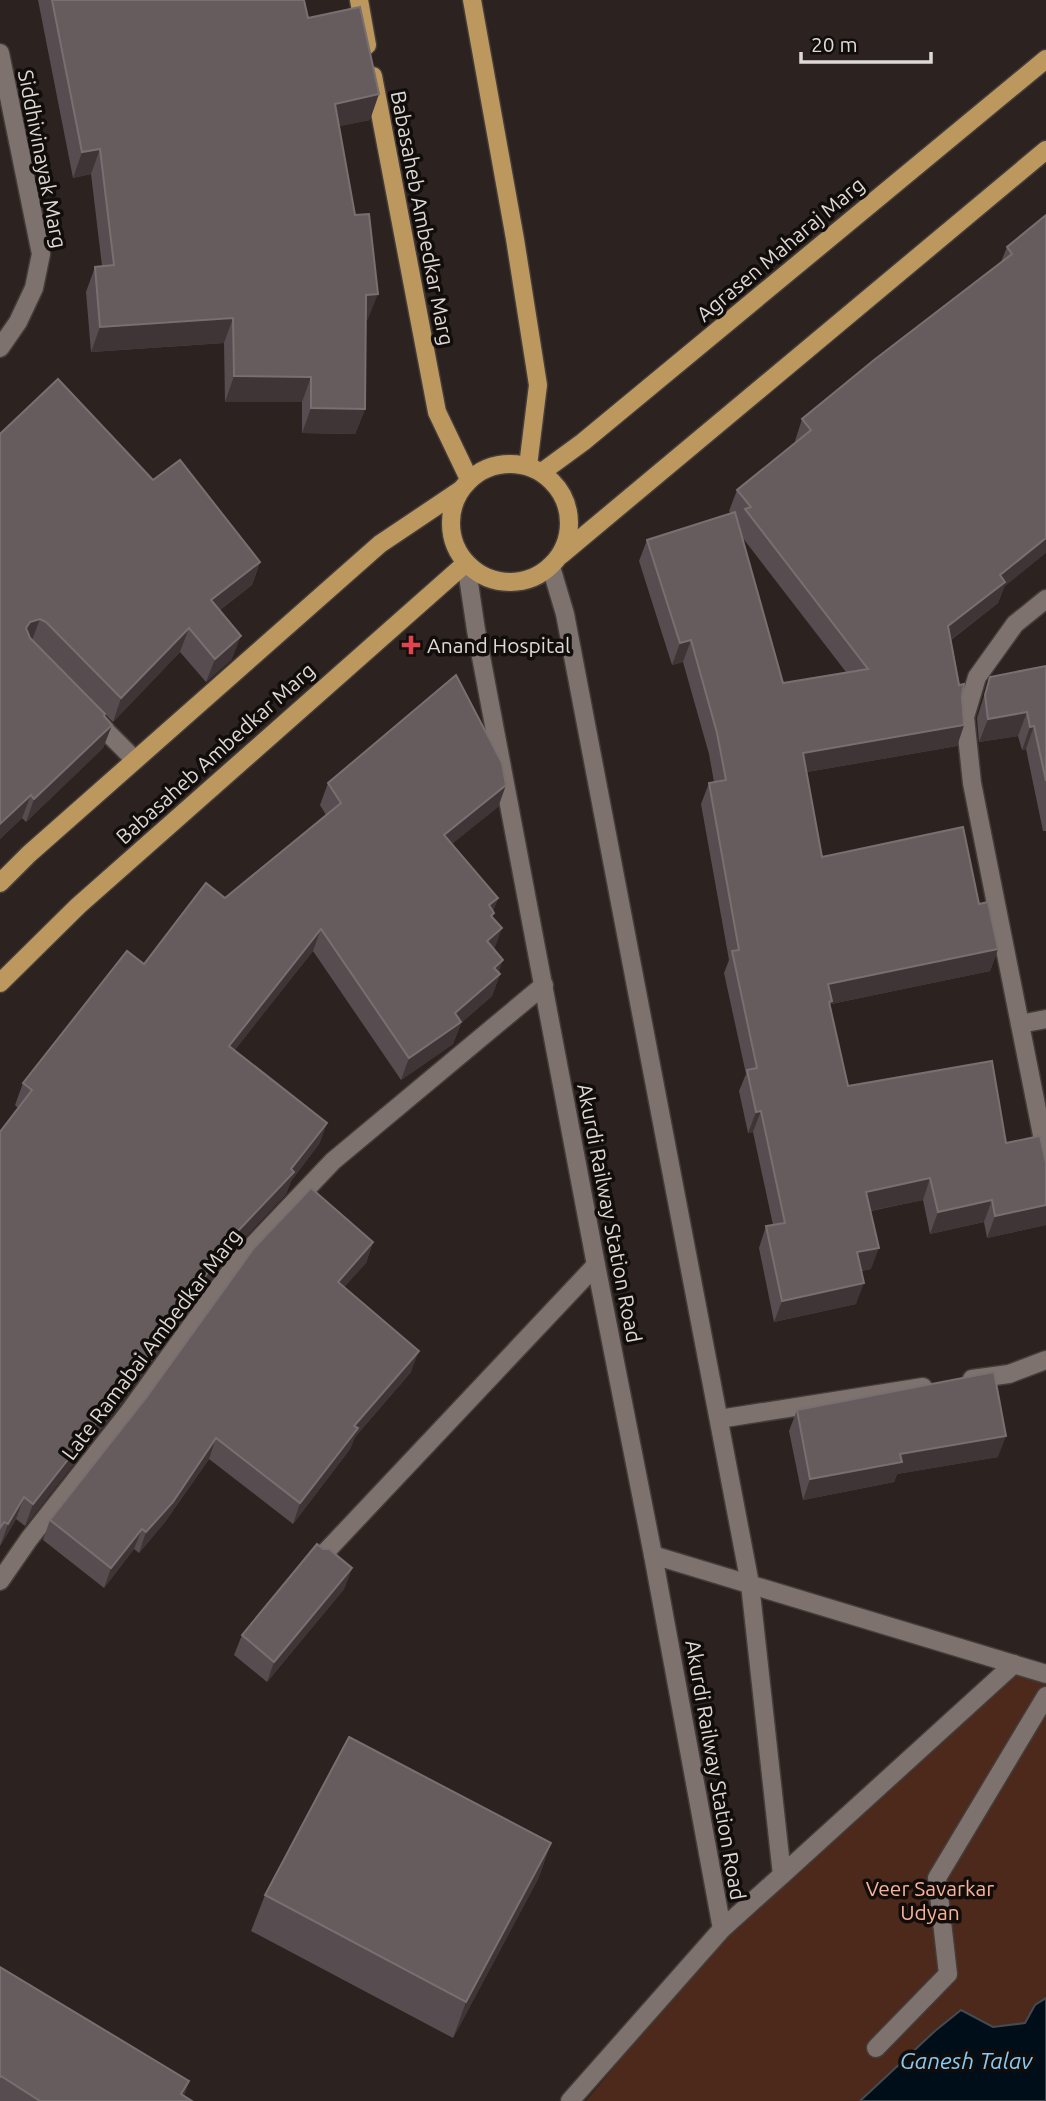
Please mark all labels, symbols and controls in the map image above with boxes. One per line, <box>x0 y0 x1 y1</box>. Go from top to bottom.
scale bar <box>801 21 930 65</box>
text: 20 m <box>811 32 858 56</box>
street label: Siddhivinayak Marg <box>14 68 72 250</box>
street label: Babasaheb Ambedkar Marg <box>387 89 459 347</box>
street label: Agrasen Maharaj Marg <box>691 172 869 326</box>
place label: Anand Hospital <box>427 633 570 657</box>
marker: Anand Hospital <box>401 635 421 655</box>
street label: Babasaheb Ambedkar Marg <box>111 657 319 849</box>
street label: Akurdi Railway Station Road <box>573 1081 647 1345</box>
street label: Late Ramabai Ambedkar Marg <box>56 1224 246 1464</box>
street label: Akurdi Railway Station Road <box>681 1638 751 1902</box>
park label: Veer Savarkar Udyan <box>866 1876 994 1924</box>
water label: Ganesh Talav <box>900 2048 1033 2073</box>

